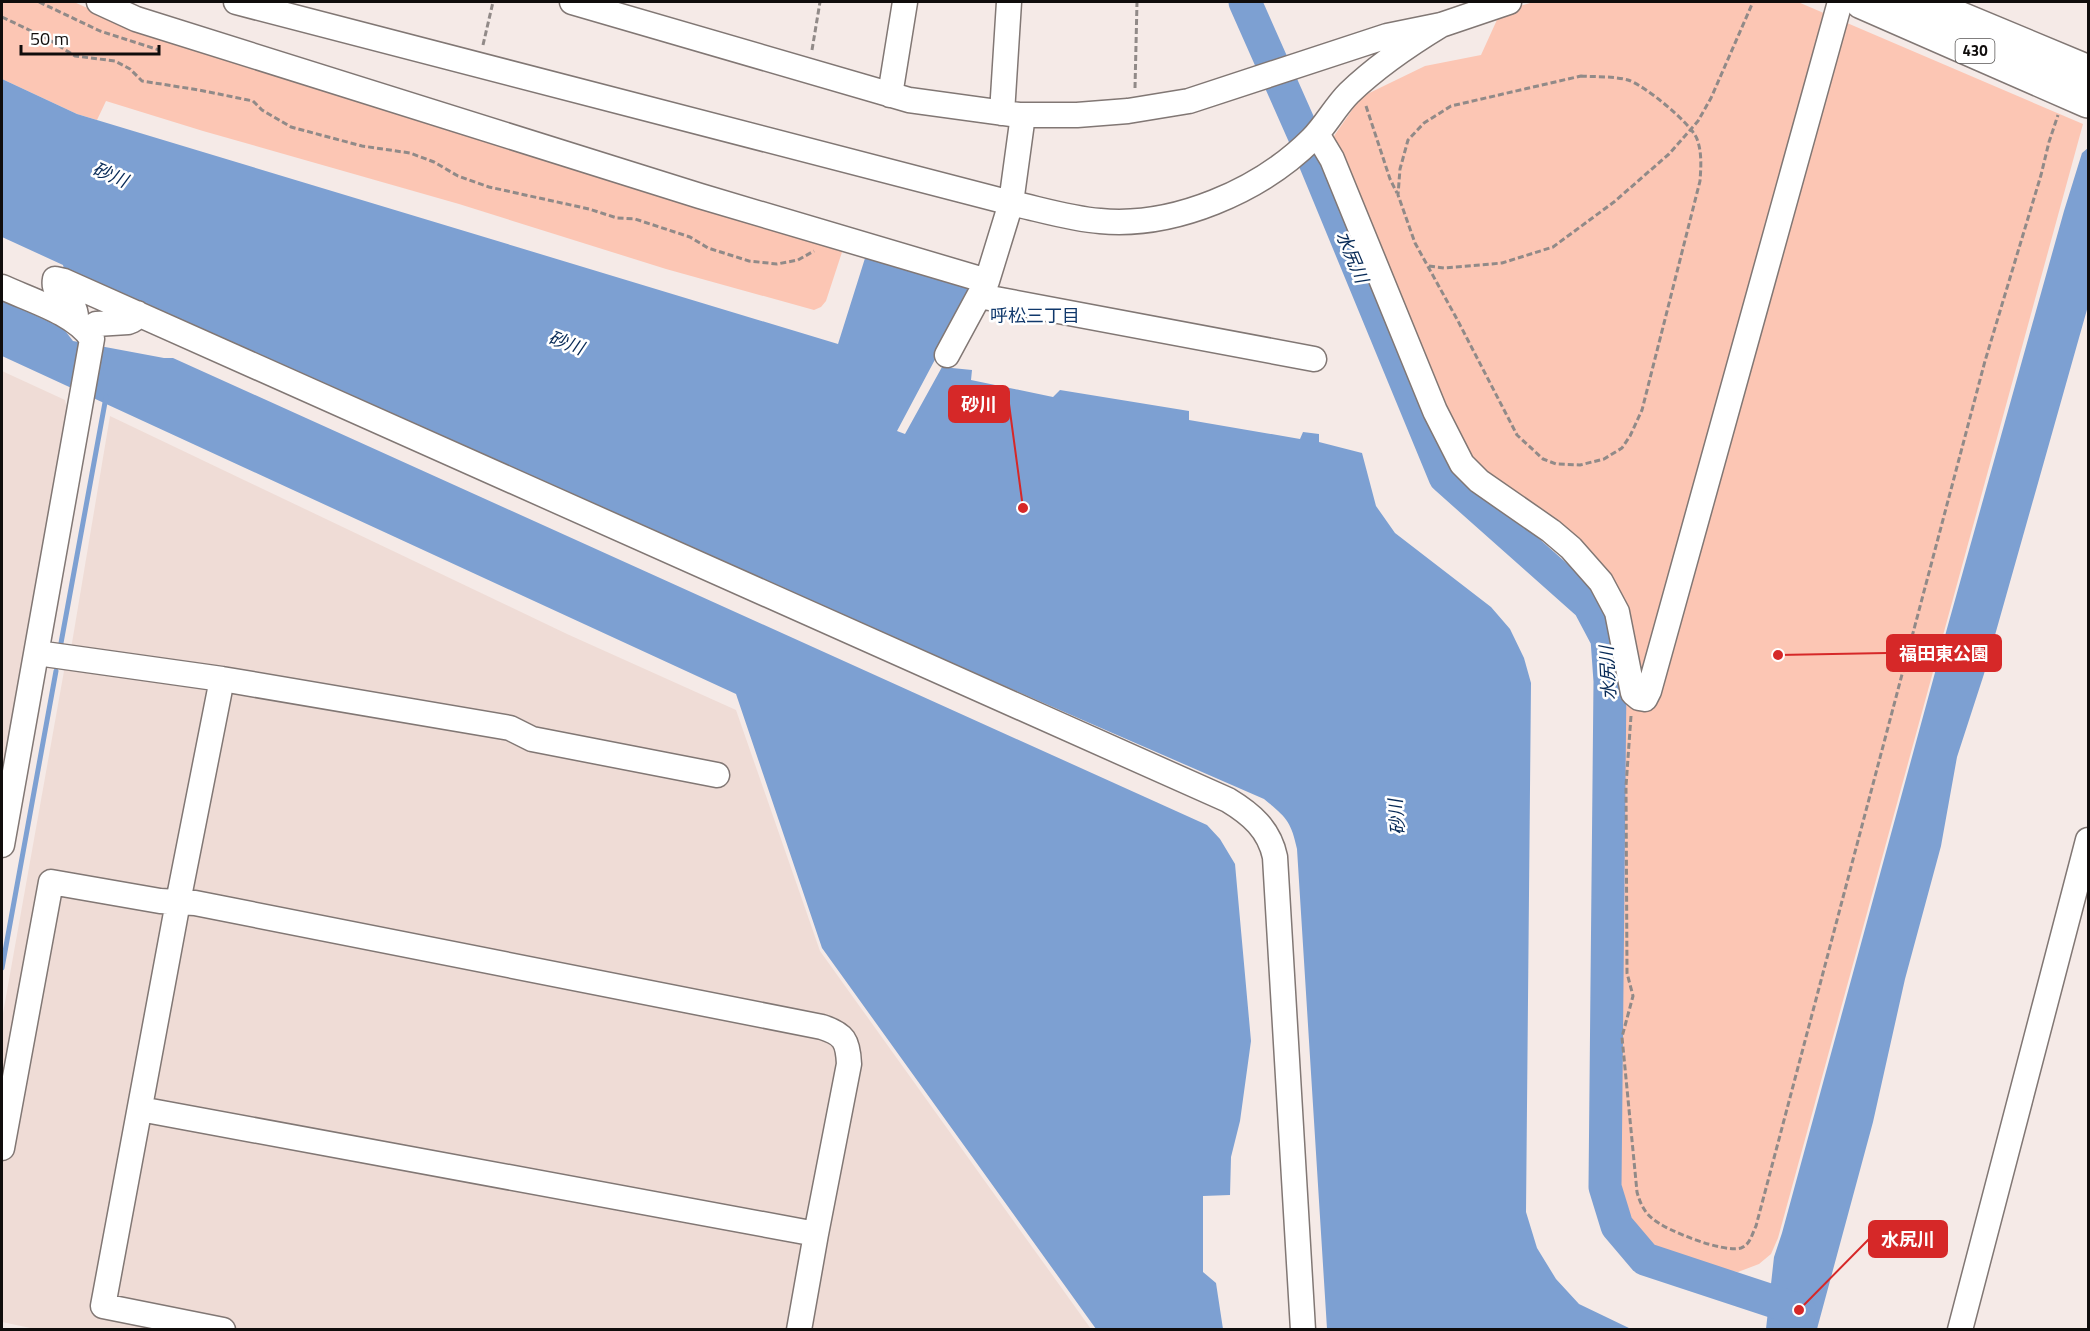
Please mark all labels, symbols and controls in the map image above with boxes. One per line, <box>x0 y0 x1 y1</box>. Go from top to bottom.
scale bar <box>21 18 159 56</box>
text: 50 m <box>30 25 69 52</box>
road number: 430 <box>1956 39 1994 63</box>
water label: 砂川 <box>88 155 134 195</box>
water label: 水尻川 <box>1329 227 1376 289</box>
district label: 呼松三丁目 <box>990 302 1080 329</box>
water label: 砂川 <box>545 324 590 362</box>
callout: 砂川 <box>949 386 1009 422</box>
text: 砂川 <box>961 391 997 418</box>
callout: 福田東公園 <box>1887 635 2001 671</box>
text: 福田東公園 <box>1899 640 1989 667</box>
water label: 水尻川 <box>1593 643 1622 701</box>
water label: 砂川 <box>1381 796 1412 836</box>
callout: 水尻川 <box>1869 1221 1947 1257</box>
text: 水尻川 <box>1881 1226 1935 1253</box>

